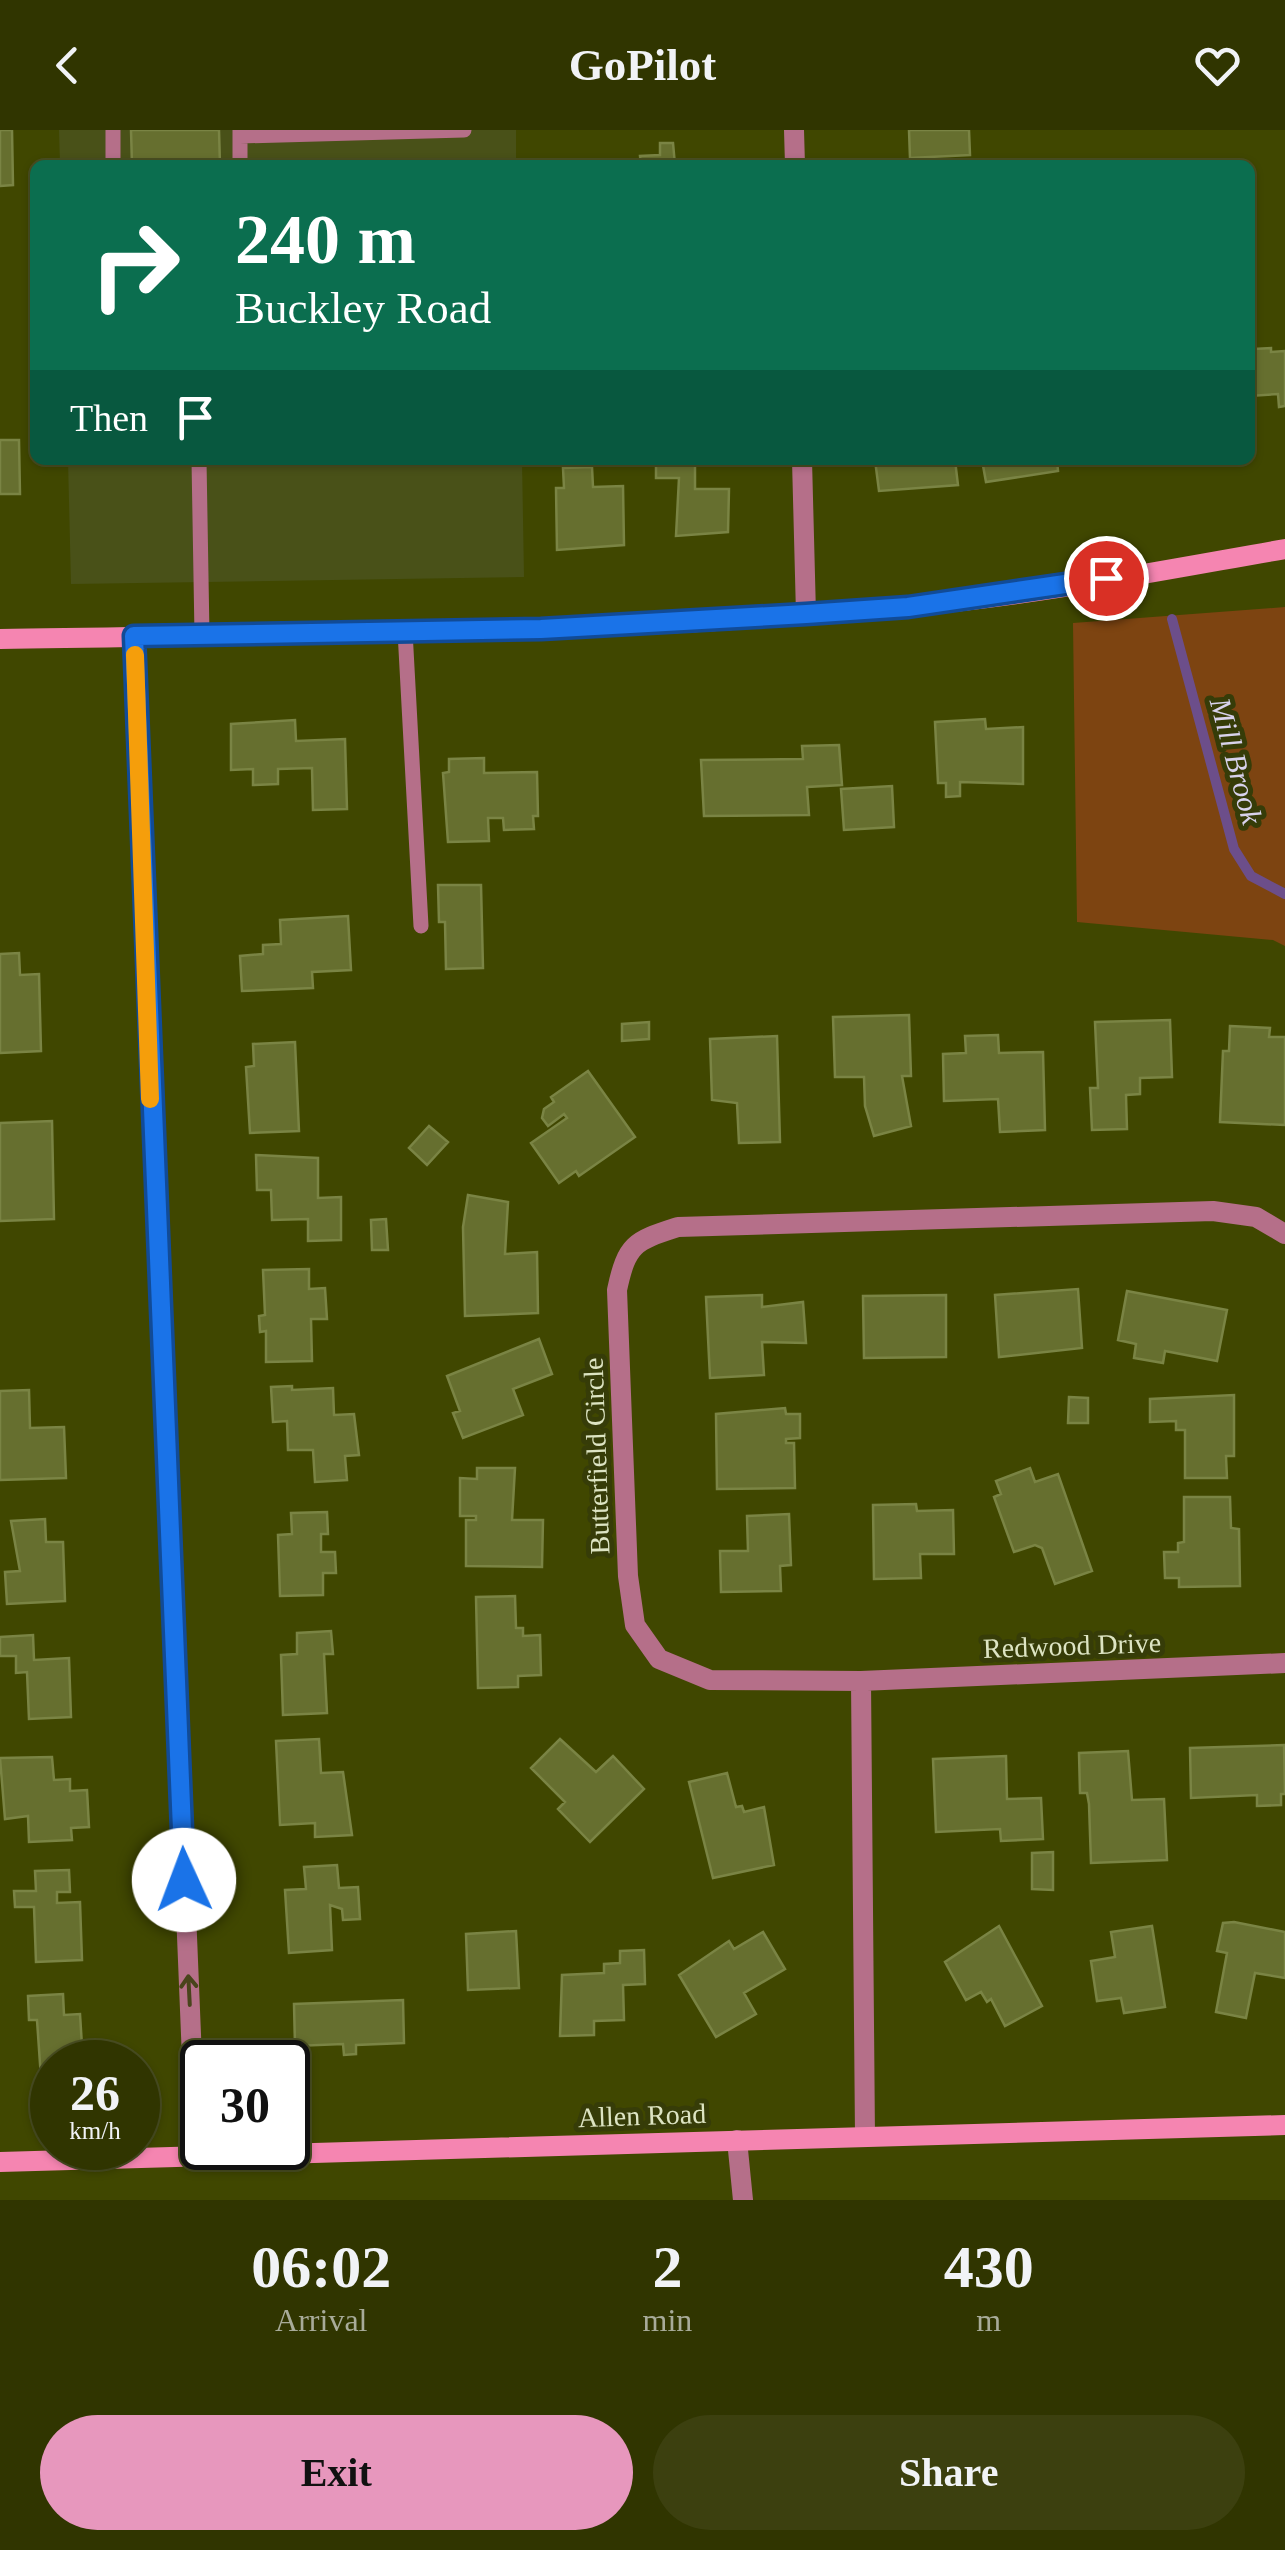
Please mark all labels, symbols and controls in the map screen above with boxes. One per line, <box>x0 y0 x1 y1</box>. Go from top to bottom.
icon: back <box>40 38 95 93</box>
icon: heart <box>1190 38 1245 93</box>
text: GoPilot <box>569 40 716 90</box>
icon: right <box>70 200 200 330</box>
text: 240 m <box>235 201 416 278</box>
text: Buckley Road <box>235 283 491 333</box>
icon: arrive <box>168 390 223 445</box>
text: Then <box>70 397 148 439</box>
pin <box>1064 536 1149 621</box>
icon: arrive <box>1079 551 1134 606</box>
water label: Mill Brook <box>1204 693 1269 828</box>
street label: Butterfield Circle <box>578 1357 615 1555</box>
street label: Redwood Drive <box>982 1627 1162 1664</box>
position arrow <box>132 1828 236 1932</box>
one-way arrow <box>179 1974 198 2006</box>
speed limit sign: 30 <box>180 2040 310 2170</box>
text: 26 <box>70 2065 120 2121</box>
street label: Allen Road <box>577 2098 707 2133</box>
text: km/h <box>69 2117 121 2144</box>
text: 06:02 <box>251 2234 391 2300</box>
text: 2 <box>652 2234 682 2300</box>
text: 430 <box>944 2234 1034 2300</box>
text: Arrival <box>275 2302 367 2338</box>
text: min <box>643 2302 692 2338</box>
text: m <box>976 2302 1001 2338</box>
button: Exit <box>40 2415 633 2530</box>
button: Share <box>653 2415 1245 2530</box>

